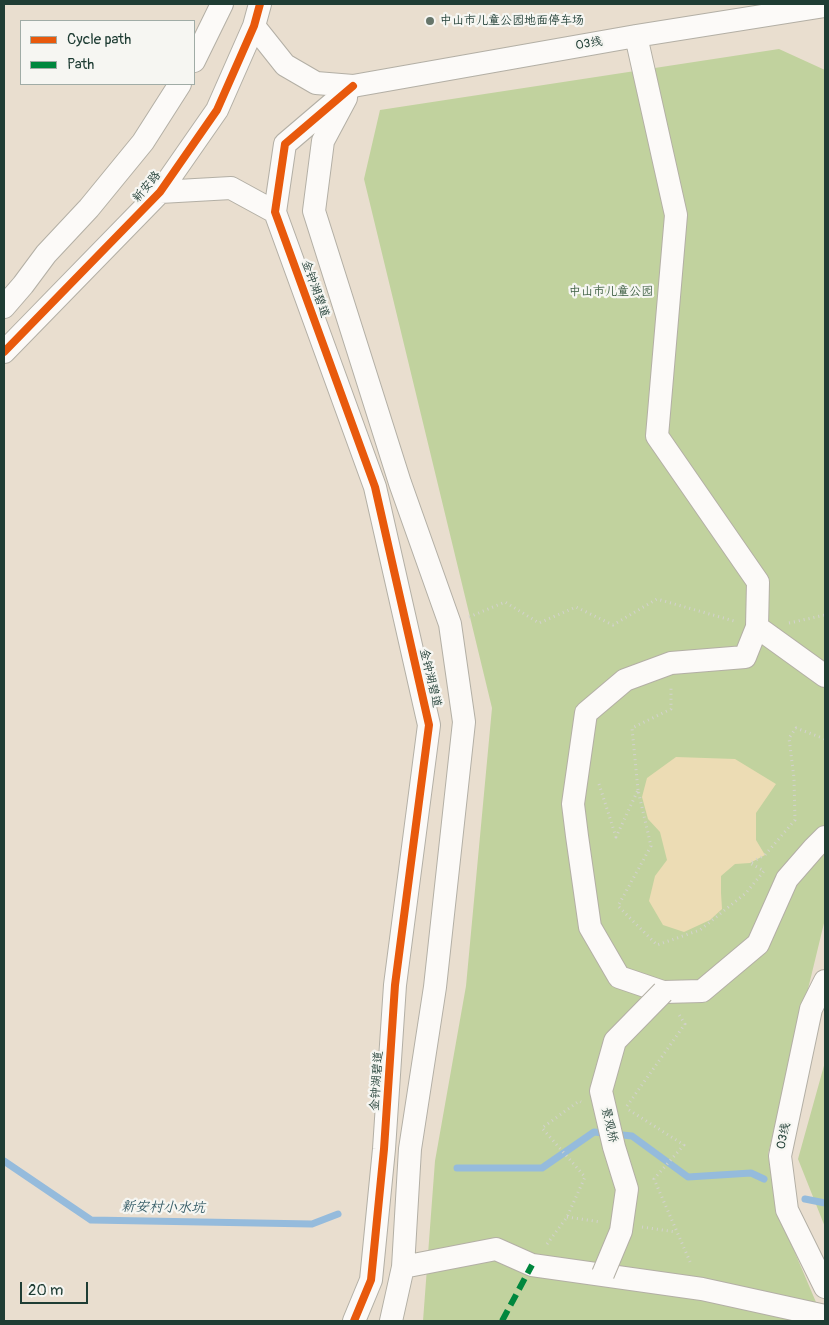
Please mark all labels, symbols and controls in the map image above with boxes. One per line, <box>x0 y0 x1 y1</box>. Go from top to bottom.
place label: 中山市儿童公园地面停车场 <box>440 14 584 28</box>
marker: 中山市儿童公园地面停车场 <box>424 15 436 27</box>
legend <box>20 20 195 85</box>
text: Cycle path <box>67 30 131 49</box>
street label: 03线 <box>575 35 603 53</box>
text: Path <box>67 55 94 74</box>
street label: 新安路 <box>130 169 164 205</box>
street label: 金钟湖碧道 <box>298 258 332 320</box>
park label: 中山市儿童公园 <box>569 285 653 299</box>
street label: 金钟湖碧道 <box>416 647 444 709</box>
street label: 金钟湖碧道 <box>368 1051 386 1111</box>
street label: 景观桥 <box>598 1106 620 1144</box>
street label: 03线 <box>774 1121 794 1151</box>
water label: 新安村小水坑 <box>121 1199 205 1217</box>
scale bar <box>22 1272 90 1304</box>
text: 20 m <box>28 1281 63 1300</box>

